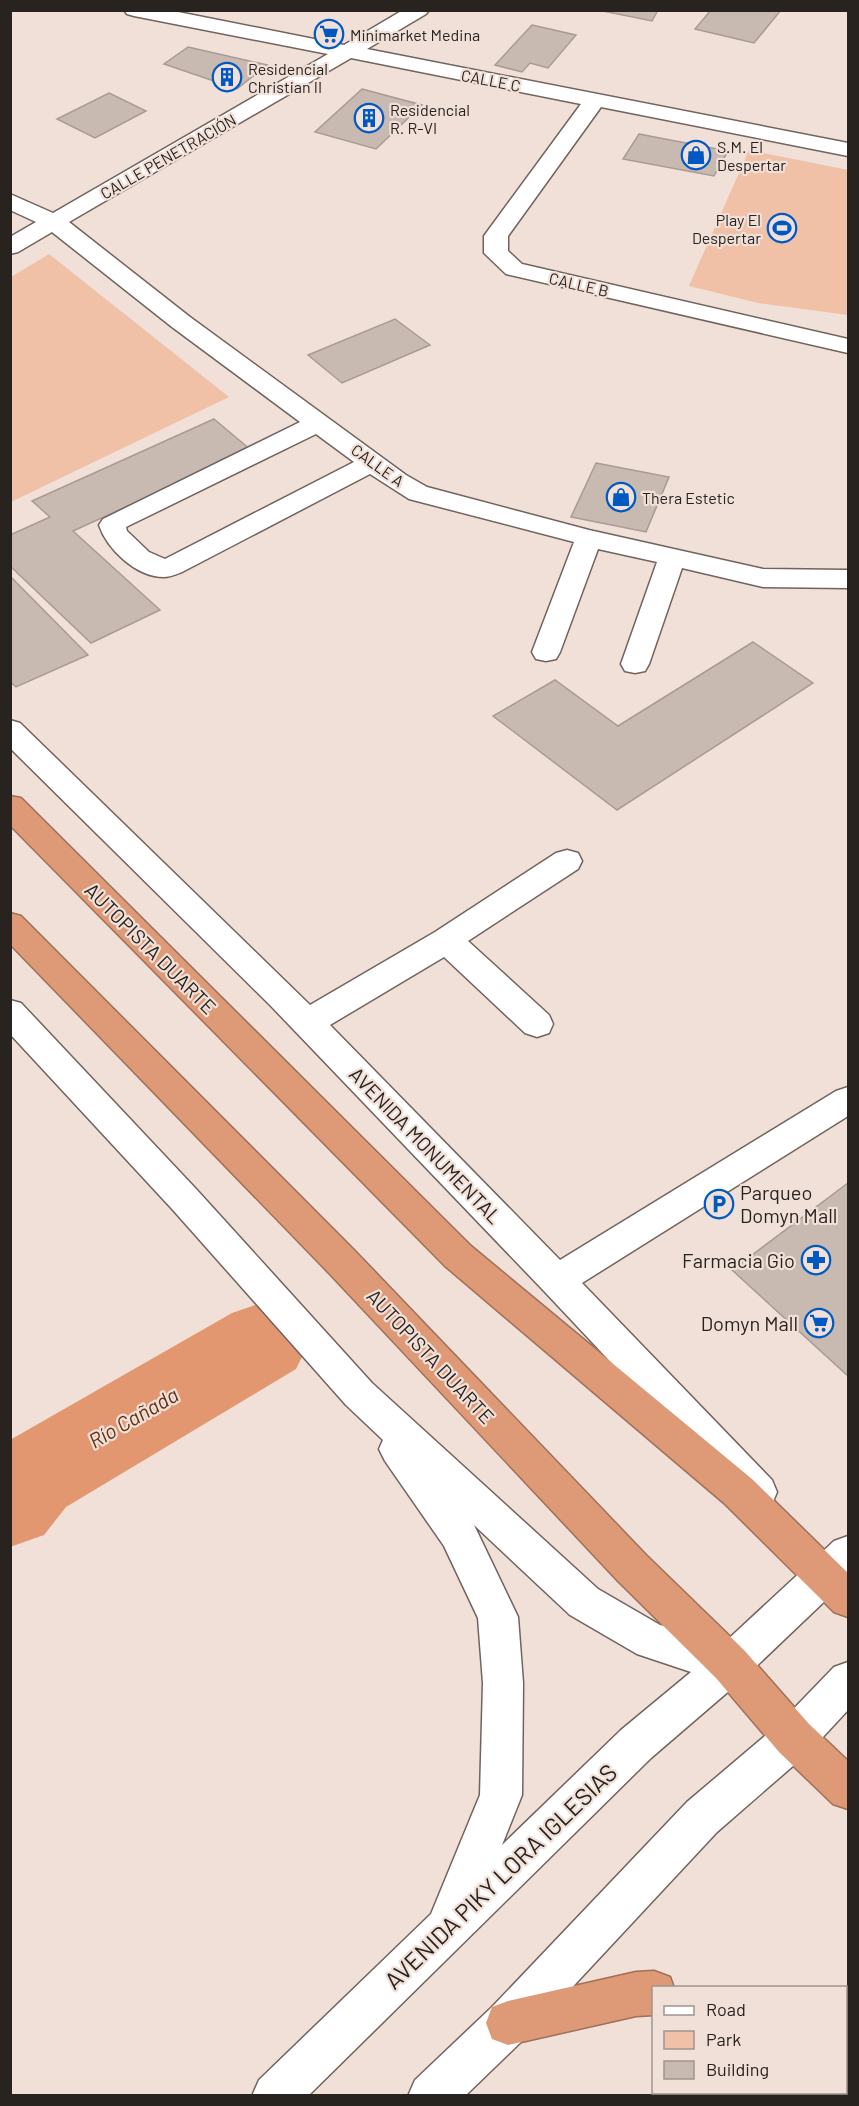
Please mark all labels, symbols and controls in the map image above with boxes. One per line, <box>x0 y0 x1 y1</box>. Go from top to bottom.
supermarket icon: Minimarket Medina <box>313 18 345 50</box>
place label: Minimarket Medina <box>350 25 480 44</box>
place label: Residencial Christian II <box>248 59 328 96</box>
building icon: Residencial Christian II <box>211 61 243 93</box>
street label: CALLE C <box>460 65 522 95</box>
place label: Residencial R. R-VI <box>390 100 470 137</box>
building icon: Residencial R. R-VI <box>353 102 385 134</box>
street label: CALLE PENETRACIÓN <box>97 109 239 203</box>
place label: S.M. El Despertar <box>717 137 786 174</box>
shop icon: S.M. El Despertar <box>680 139 712 171</box>
place label: Play El Despertar <box>692 210 761 247</box>
sports icon: Play El Despertar <box>766 212 798 244</box>
street label: CALLE B <box>547 268 611 300</box>
street label: CALLE A <box>348 440 408 491</box>
shop icon: Thera Estetic <box>605 481 637 513</box>
place label: Thera Estetic <box>642 488 735 507</box>
street label: AUTOPISTA DUARTE <box>80 877 222 1019</box>
street label: AVENIDA MONUMENTAL <box>345 1062 507 1228</box>
place label: Parqueo Domyn Mall <box>740 1180 837 1227</box>
parking icon: Parqueo Domyn Mall <box>703 1188 735 1220</box>
pharmacy icon: Farmacia Gio <box>800 1244 832 1276</box>
place label: Farmacia Gio <box>682 1248 795 1272</box>
street label: AUTOPISTA DUARTE <box>362 1284 500 1428</box>
supermarket icon: Domyn Mall <box>803 1307 835 1339</box>
place label: Domyn Mall <box>701 1311 798 1335</box>
water label: Río Cañada <box>84 1381 182 1453</box>
street label: AVENIDA PIKY LORA IGLESIAS <box>378 1757 622 1995</box>
legend <box>652 1986 847 2094</box>
text: Road <box>706 1998 746 2020</box>
text: Park <box>706 2028 741 2050</box>
text: Building <box>706 2058 769 2080</box>

